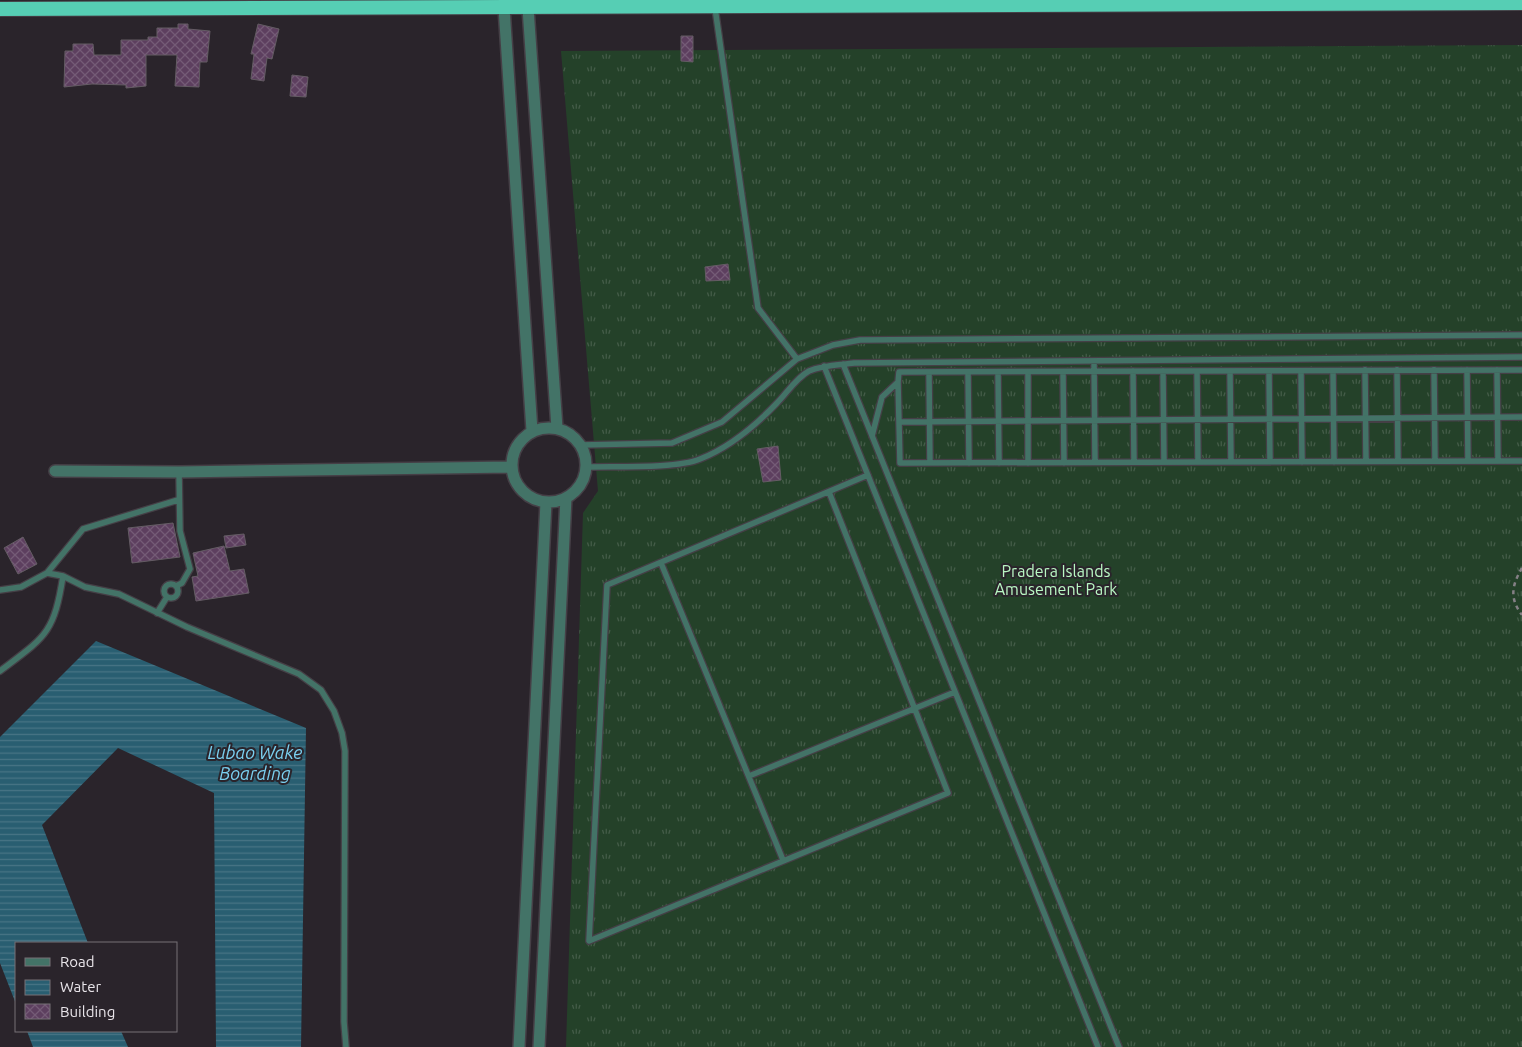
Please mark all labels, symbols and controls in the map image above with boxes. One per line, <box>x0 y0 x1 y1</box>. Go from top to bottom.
park label: Pradera Islands Amusement Park <box>995 562 1117 598</box>
water label: Lubao Wake Boarding <box>208 742 302 783</box>
legend <box>15 942 178 1032</box>
text: Road <box>60 953 95 970</box>
text: Water <box>60 978 101 995</box>
text: Building <box>60 1003 115 1020</box>

